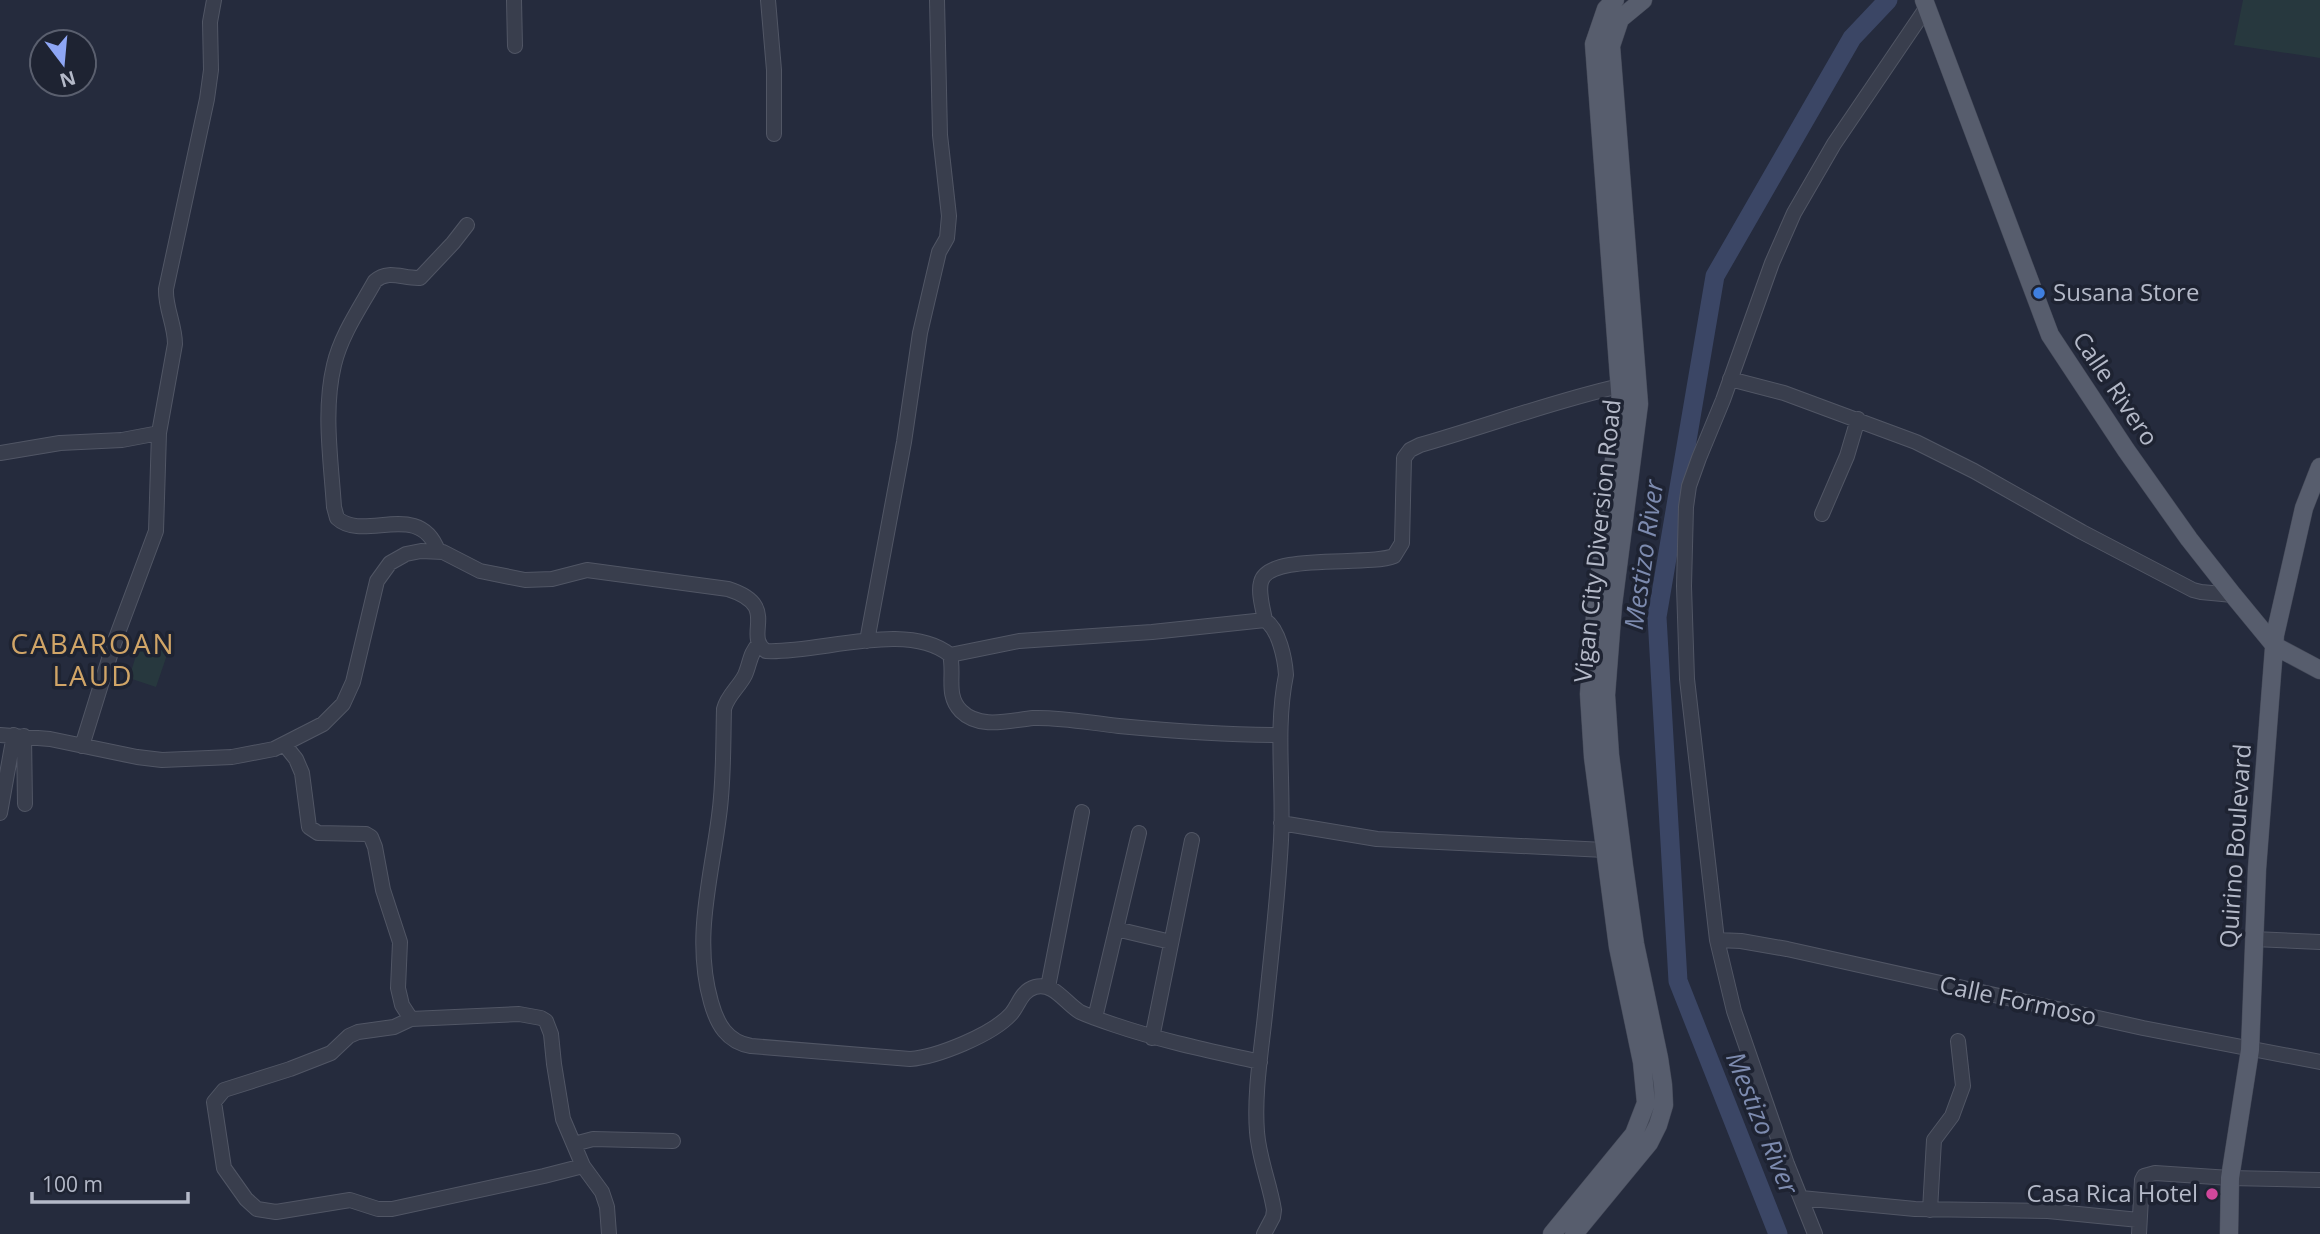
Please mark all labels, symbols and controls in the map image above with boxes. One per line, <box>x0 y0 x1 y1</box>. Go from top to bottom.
north arrow <box>28 28 98 98</box>
text: N <box>57 65 79 94</box>
place label: Susana Store <box>2053 275 2199 308</box>
marker: Susana Store <box>2031 285 2047 301</box>
street label: Calle Rivero <box>2066 325 2167 452</box>
street label: Vigan City Diversion Road <box>1565 398 1628 684</box>
water label: Mestizo River <box>1615 476 1672 632</box>
district label: CABAROAN LAUD <box>11 624 175 694</box>
street label: Quirino Boulevard <box>2211 743 2258 949</box>
street label: Calle Formoso <box>1937 967 2100 1032</box>
water label: Mestizo River <box>1718 1046 1808 1201</box>
scale bar <box>32 1160 187 1204</box>
text: 100 m <box>42 1170 103 1198</box>
place label: Casa Rica Hotel <box>2026 1176 2198 1209</box>
marker: Casa Rica Hotel <box>2204 1186 2220 1202</box>

